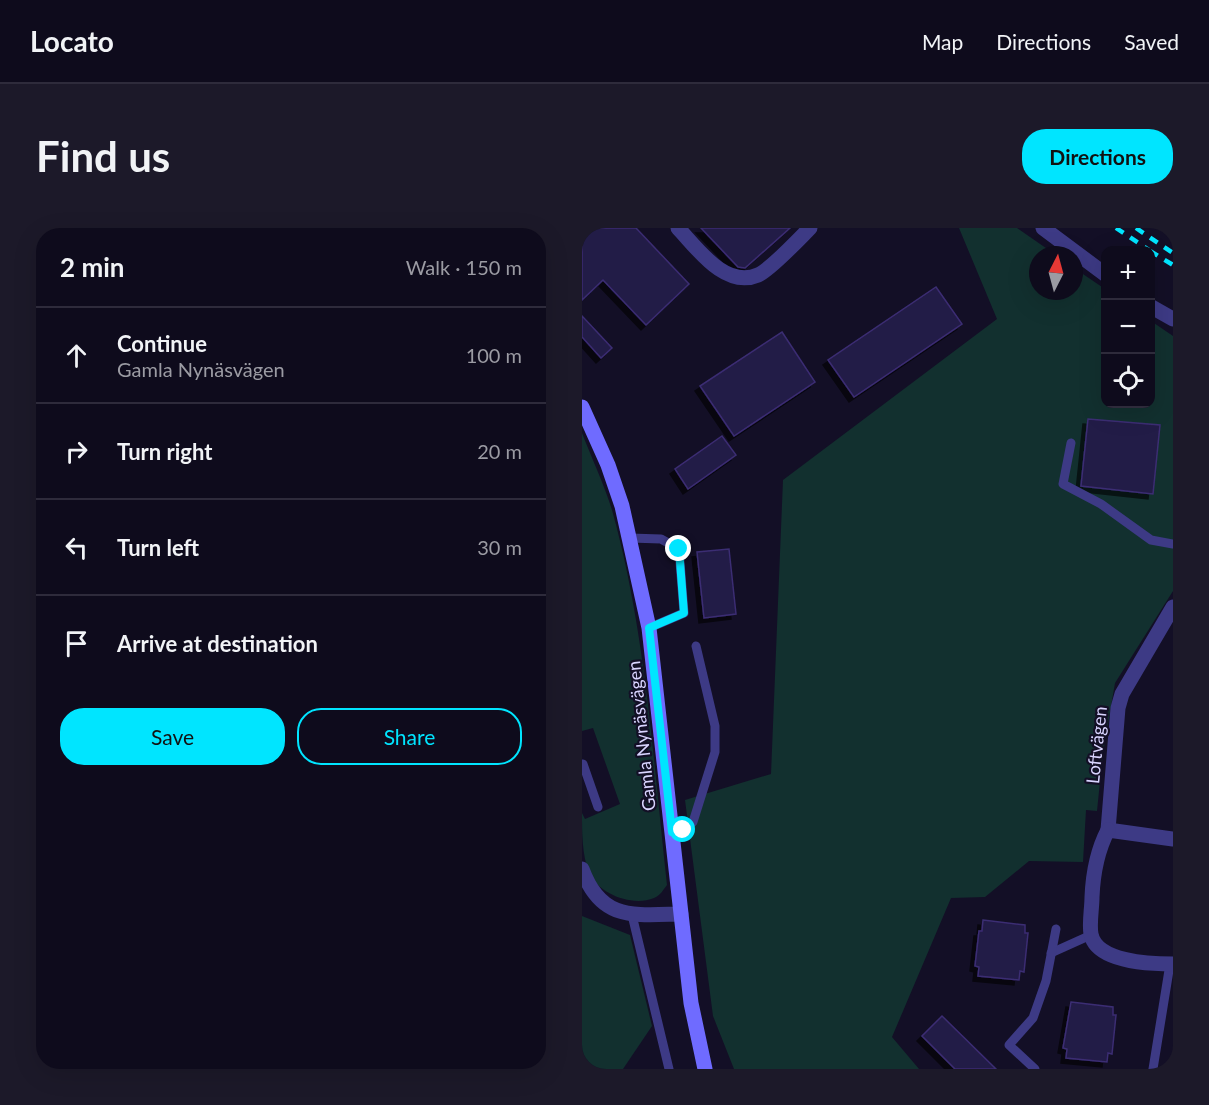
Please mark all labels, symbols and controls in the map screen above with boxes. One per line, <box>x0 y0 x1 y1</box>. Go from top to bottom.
text: Locato <box>30 24 114 58</box>
text: Map <box>922 29 963 54</box>
text: Directions <box>996 29 1091 54</box>
text: Saved <box>1124 29 1179 54</box>
button: Directions <box>1022 129 1173 184</box>
text: Find us <box>36 131 170 181</box>
north arrow <box>1029 246 1083 300</box>
map controls <box>1101 246 1155 408</box>
button: + <box>1101 246 1155 300</box>
text: 2 min <box>60 251 124 283</box>
text: Walk · 150 m <box>406 255 522 279</box>
button: − <box>1101 300 1155 354</box>
text: Continue <box>117 330 207 357</box>
icon: ahead <box>60 339 93 372</box>
text: 100 m <box>466 343 522 367</box>
button: locate <box>1101 354 1155 408</box>
text: Gamla Nynäsvägen <box>117 357 285 381</box>
icon: right <box>60 435 93 468</box>
text: Turn right <box>117 438 212 465</box>
text: 20 m <box>477 439 522 463</box>
icon: left <box>60 531 93 564</box>
text: Turn left <box>117 534 199 561</box>
text: 30 m <box>477 535 522 559</box>
route end <box>665 535 691 561</box>
icon: arrive <box>60 627 93 660</box>
text: Arrive at destination <box>117 630 318 657</box>
street label: Gamla Nynäsvägen <box>622 660 660 812</box>
street label: Loftvägen <box>1081 705 1111 785</box>
button: Save <box>60 708 285 765</box>
button: Share <box>297 708 522 765</box>
route start <box>669 816 695 842</box>

